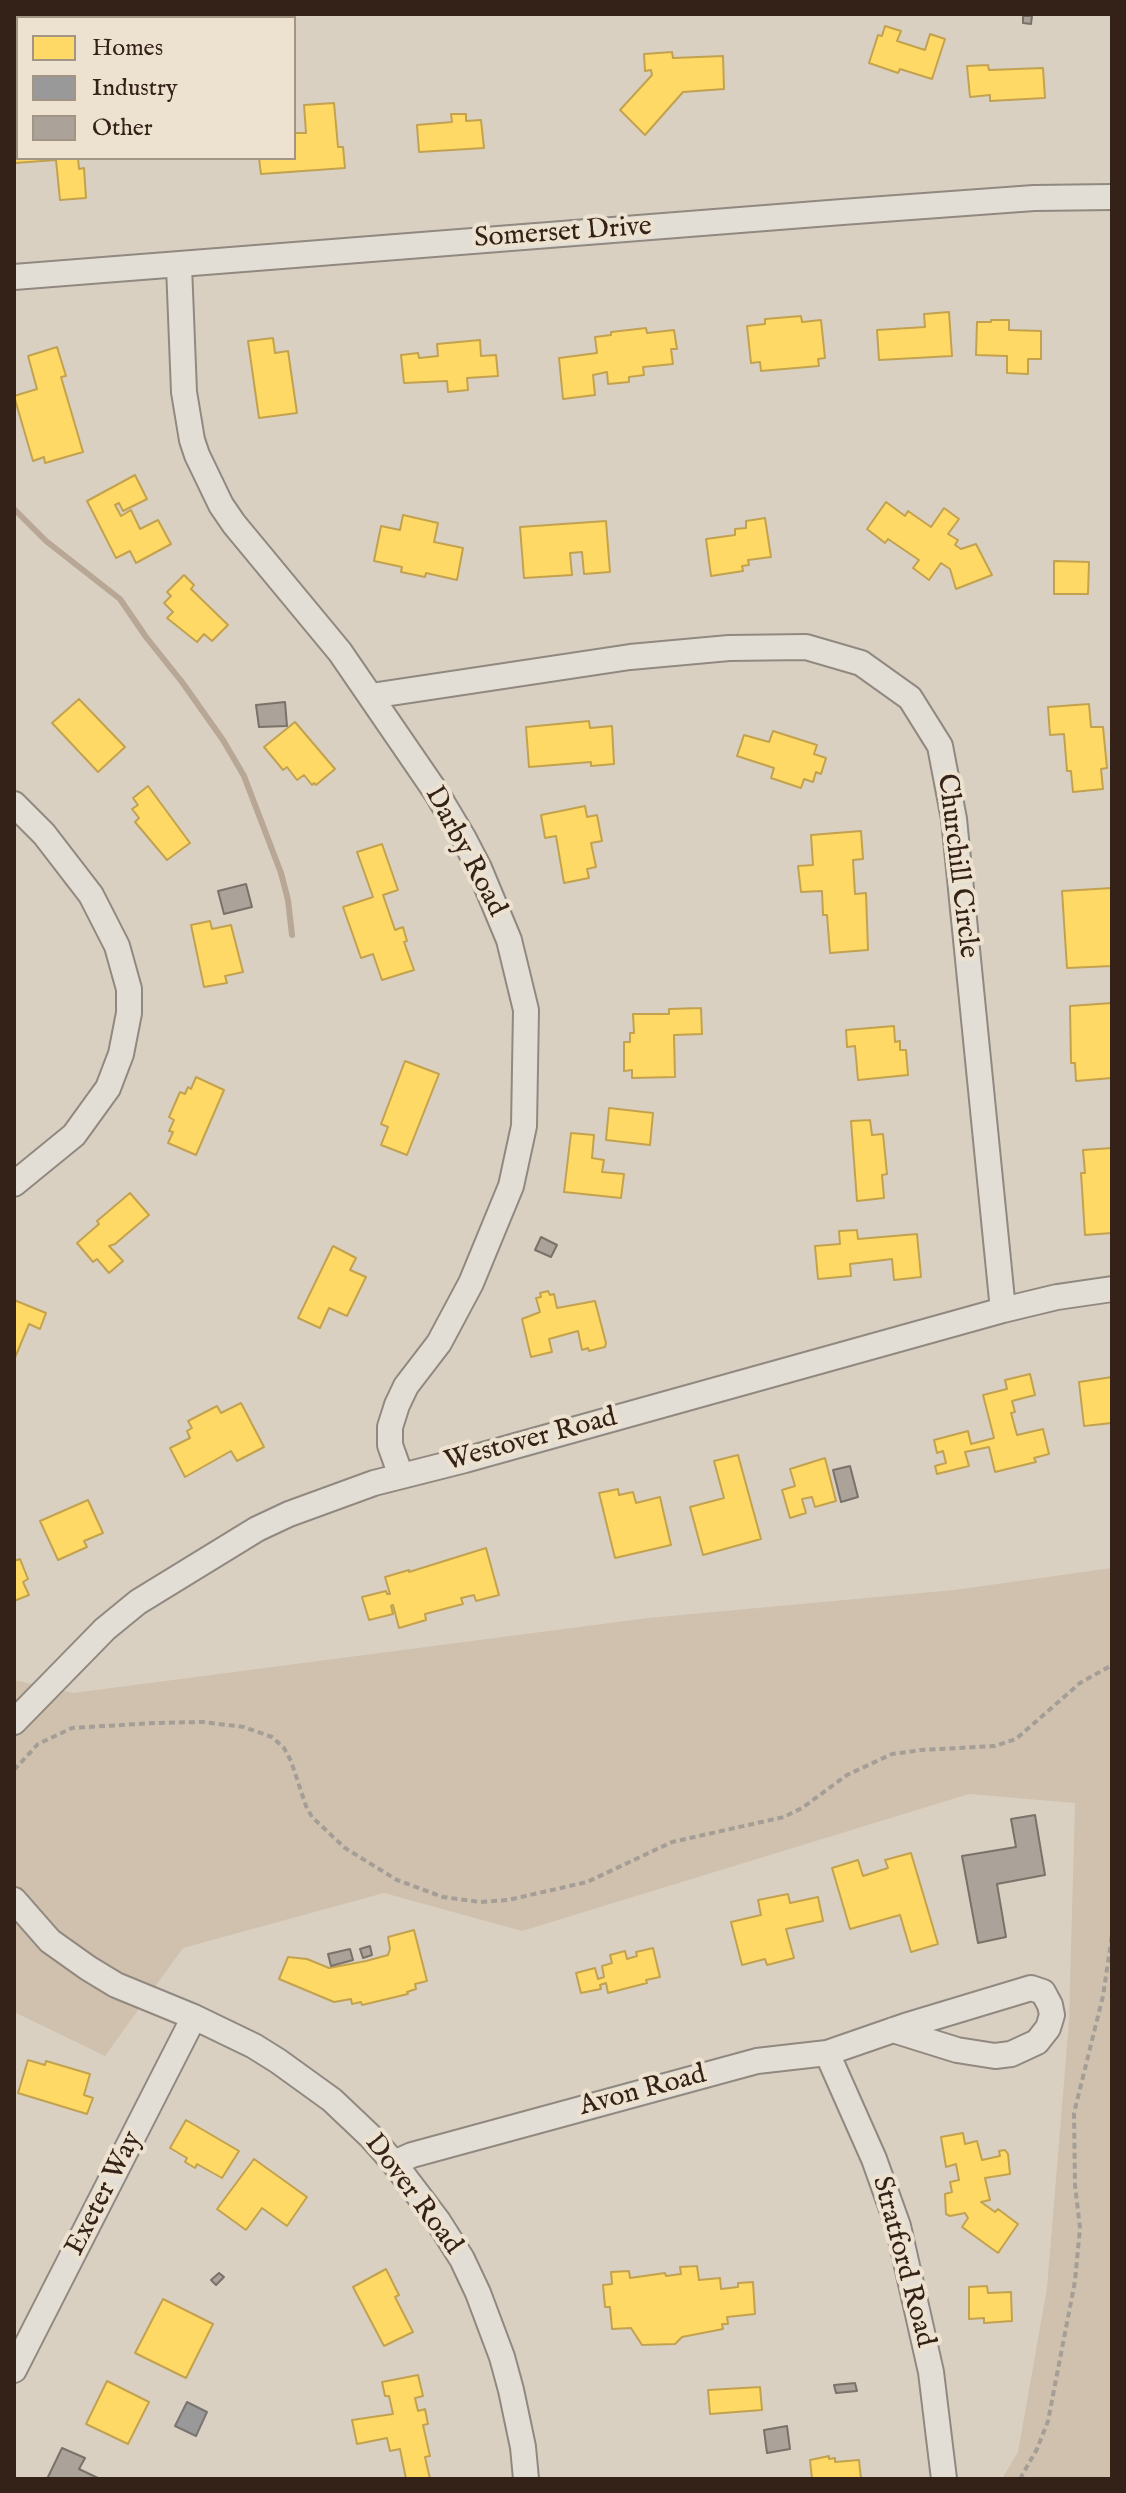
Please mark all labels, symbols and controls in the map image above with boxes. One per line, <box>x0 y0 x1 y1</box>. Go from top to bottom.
legend <box>16 16 296 160</box>
text: Homes <box>92 33 163 64</box>
text: Industry <box>92 73 178 104</box>
text: Other <box>92 113 153 144</box>
street label: Somerset Drive <box>473 211 653 257</box>
street label: Churchill Circle <box>928 772 984 960</box>
street label: Darby Road <box>416 781 512 923</box>
street label: Westover Road <box>441 1402 621 1480</box>
street label: Avon Road <box>576 2059 710 2125</box>
street label: Exeter Way <box>59 2126 151 2262</box>
street label: Dover Road <box>356 2128 468 2262</box>
street label: Stratford Road <box>863 2173 941 2351</box>

